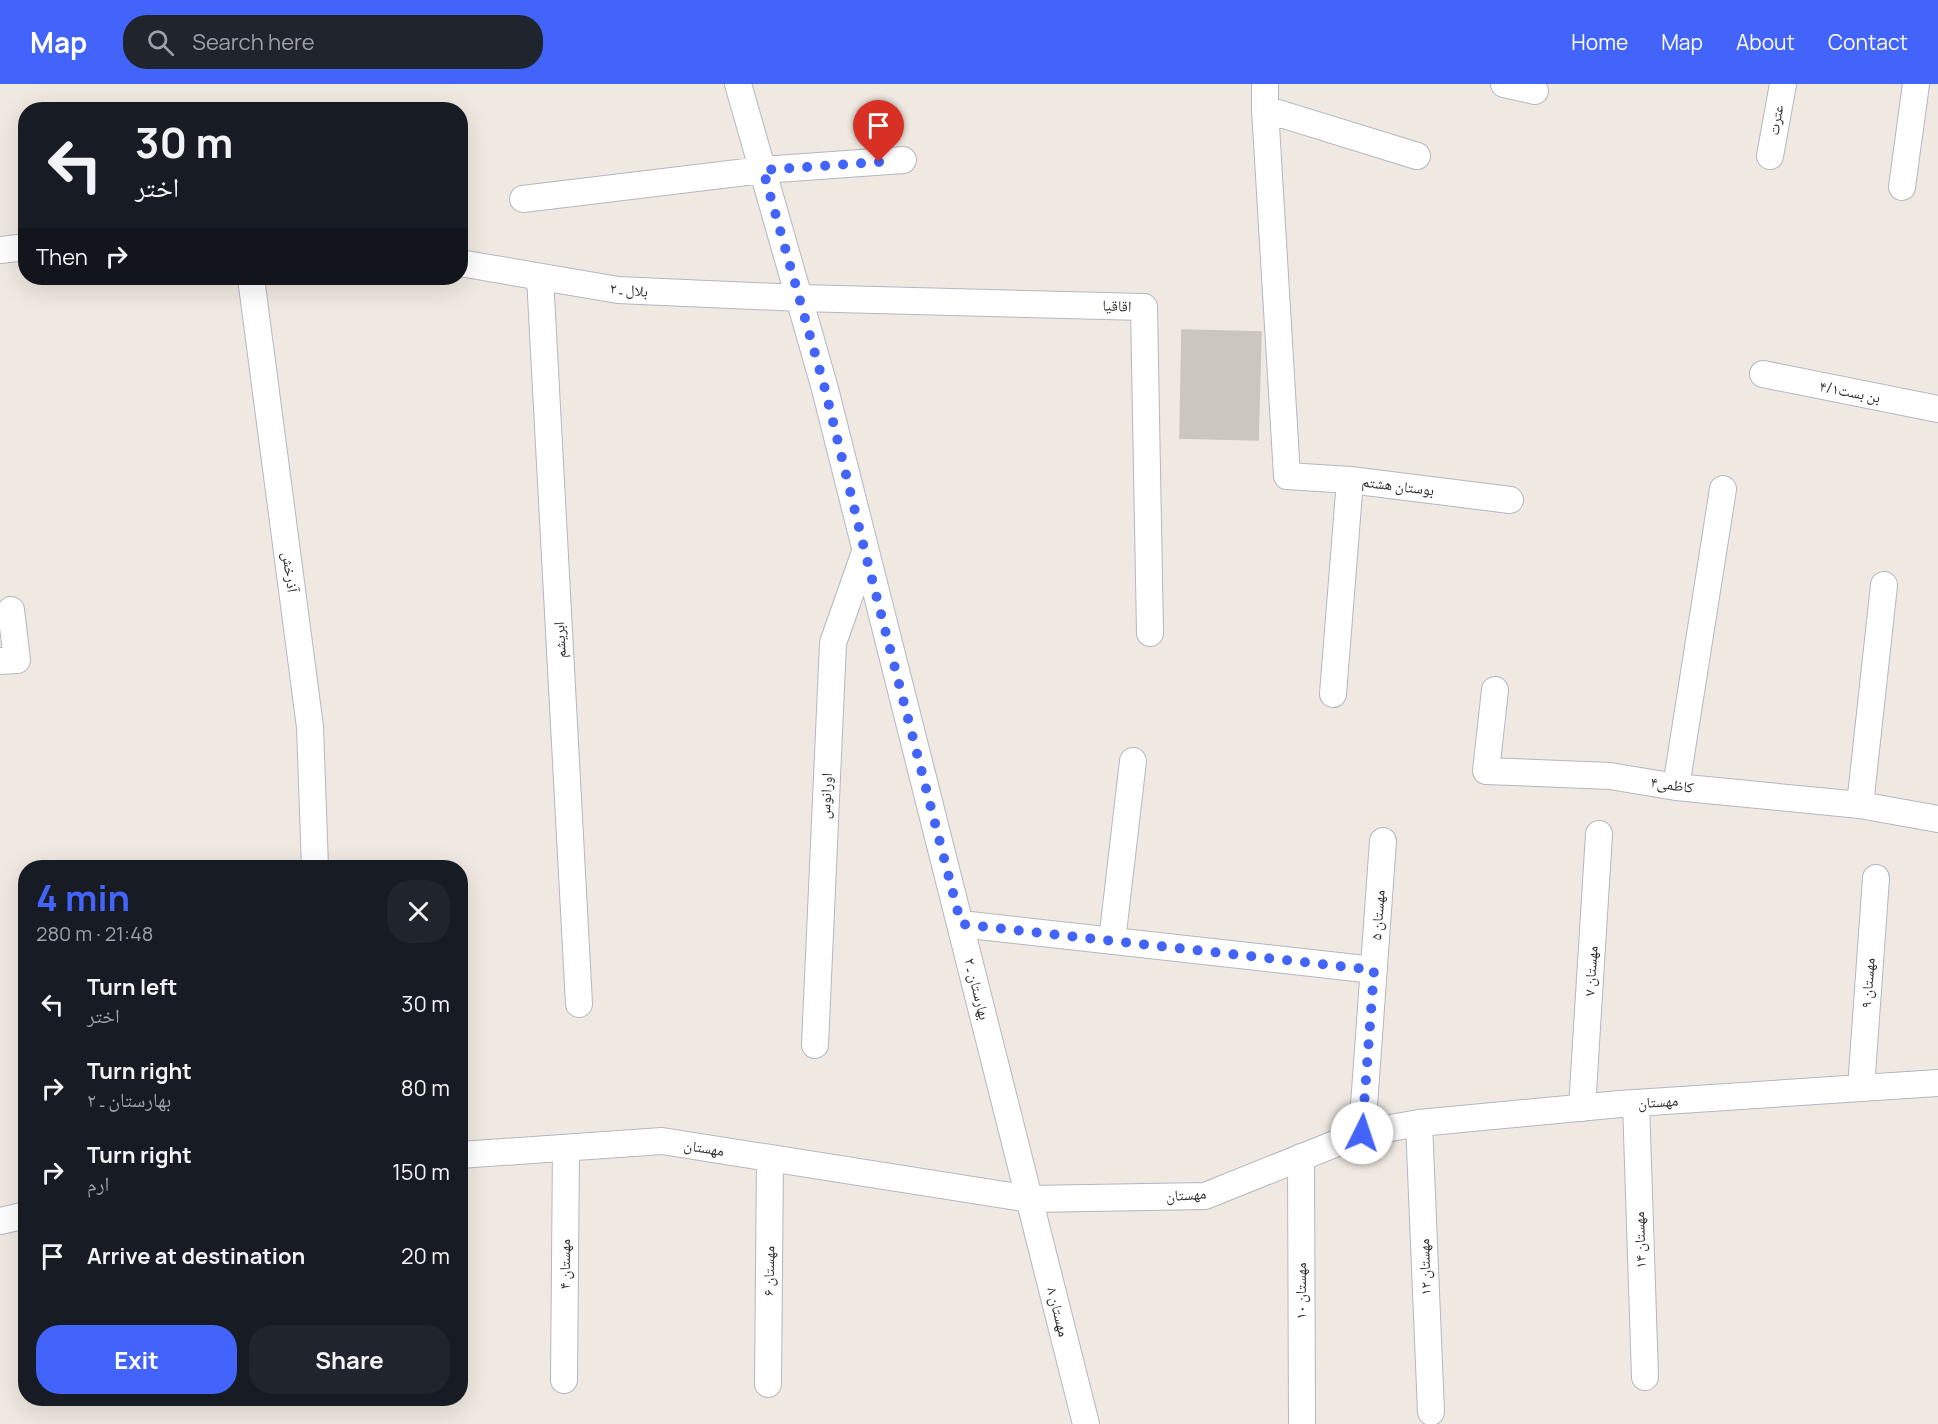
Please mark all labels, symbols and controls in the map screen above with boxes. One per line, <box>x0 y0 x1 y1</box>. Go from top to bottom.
search box <box>123 15 543 69</box>
text: Map <box>30 23 87 61</box>
icon: search <box>144 26 177 59</box>
text: Search here <box>192 27 315 57</box>
text: Home <box>1571 28 1628 56</box>
text: Map <box>1661 28 1703 56</box>
text: About <box>1736 28 1795 56</box>
text: Contact <box>1828 28 1908 56</box>
pin <box>853 100 904 162</box>
street label: عترت <box>1763 103 1788 137</box>
icon: arrive <box>862 109 895 142</box>
text: 30 m <box>135 113 233 171</box>
icon: left <box>36 126 114 204</box>
text: اختر <box>135 168 179 205</box>
icon: right <box>100 240 133 273</box>
text: Then <box>36 242 88 272</box>
street label: بلال ـ ۲ <box>609 277 649 302</box>
street label: اقاقیا <box>1102 294 1132 317</box>
street label: بن بست۴/۱ <box>1818 375 1882 408</box>
street label: بوستان هشتم <box>1361 471 1436 500</box>
street label: آذرخش <box>277 550 304 595</box>
street label: ابریشم <box>548 621 571 659</box>
street label: کاظمی۴ <box>1649 771 1695 798</box>
street label: اورانوس <box>814 772 837 820</box>
text: 4 min <box>36 873 130 922</box>
button: close <box>387 880 450 943</box>
street label: مهستان ۵ <box>1365 889 1390 941</box>
text: 280 m · 21:48 <box>36 920 153 947</box>
street label: مهستان ۷ <box>1578 945 1603 997</box>
street label: بهارستان ـ ۲ <box>960 956 995 1022</box>
street label: مهستان ۹ <box>1855 957 1880 1009</box>
text: Turn left <box>87 972 177 1002</box>
icon: left <box>36 988 69 1021</box>
text: 30 m <box>401 989 450 1019</box>
text: اختر <box>87 1002 120 1029</box>
text: Turn right <box>87 1056 192 1086</box>
icon: right <box>36 1072 69 1105</box>
text: 80 m <box>401 1073 450 1103</box>
text: بهارستان ـ ۲ <box>87 1086 171 1113</box>
street label: مهستان <box>1637 1090 1679 1113</box>
position arrow <box>1330 1101 1394 1165</box>
street label: مهستان <box>682 1134 726 1161</box>
text: Turn right <box>87 1140 192 1170</box>
icon: right <box>36 1156 69 1189</box>
text: 150 m <box>392 1157 450 1187</box>
text: ارم <box>87 1170 109 1197</box>
street label: مهستان <box>1165 1183 1207 1206</box>
street label: مهستان ۱۴ <box>1628 1211 1651 1269</box>
street label: مهستان ۱۲ <box>1413 1238 1436 1296</box>
street label: مهستان ۴ <box>554 1239 575 1289</box>
icon: arrive <box>36 1240 69 1273</box>
text: Arrive at destination <box>87 1241 305 1271</box>
text: 20 m <box>401 1241 450 1271</box>
street label: مهستان ۶ <box>758 1246 779 1296</box>
street label: مهستان ۱۰ <box>1290 1262 1311 1319</box>
street label: مهستان ۸ <box>1042 1285 1075 1339</box>
button: Exit <box>36 1325 237 1394</box>
button: Share <box>249 1325 450 1394</box>

